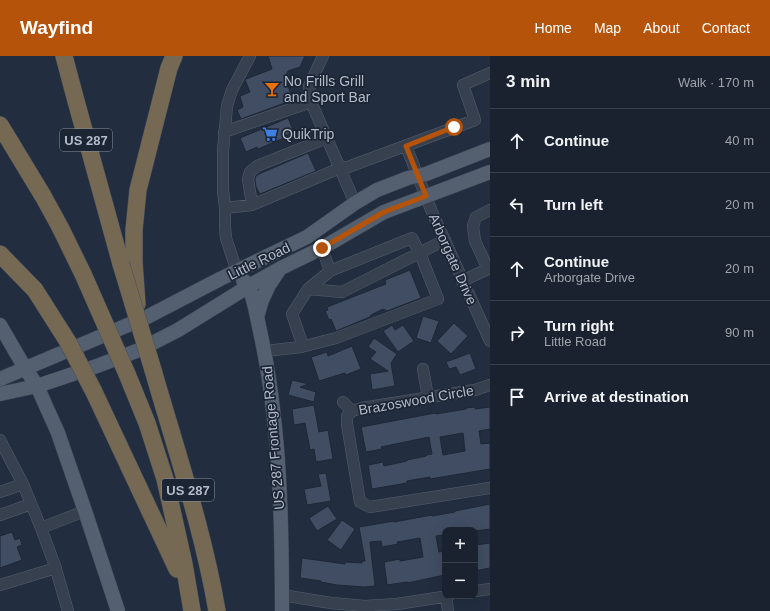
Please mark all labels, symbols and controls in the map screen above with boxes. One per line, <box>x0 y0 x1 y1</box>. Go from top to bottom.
text: Wayfind <box>20 17 93 38</box>
text: Home <box>535 20 572 36</box>
text: Map <box>594 20 621 36</box>
text: About <box>643 20 680 36</box>
text: Contact <box>702 20 750 36</box>
text: 3 min <box>506 72 550 91</box>
place label: No Frills Grill and Sport Bar <box>284 73 371 105</box>
text: Walk · 170 m <box>678 75 754 90</box>
bar icon: No Frills Grill and Sport Bar <box>263 80 281 98</box>
route start <box>445 118 463 136</box>
supermarket icon: QuikTrip <box>261 125 279 143</box>
place label: QuikTrip <box>282 126 335 142</box>
road number: US 287 <box>60 129 112 151</box>
icon: ahead <box>506 130 528 152</box>
text: Continue <box>544 132 609 149</box>
text: 40 m <box>725 133 754 148</box>
icon: left <box>506 194 528 216</box>
text: Turn left <box>544 196 603 213</box>
text: 20 m <box>725 197 754 212</box>
street label: Arborgate Drive <box>426 211 480 307</box>
street label: Little Road <box>225 239 293 283</box>
route end <box>313 239 331 257</box>
text: Continue <box>544 253 609 270</box>
icon: ahead <box>506 258 528 280</box>
text: 20 m <box>725 261 754 276</box>
text: Arborgate Drive <box>544 270 635 285</box>
text: Turn right <box>544 317 614 334</box>
icon: right <box>506 322 528 344</box>
text: 90 m <box>725 325 754 340</box>
text: Little Road <box>544 334 606 349</box>
street label: US 287 Frontage Road <box>259 366 287 510</box>
street label: Brazoswood Circle <box>357 382 475 418</box>
icon: arrive <box>506 386 528 408</box>
text: Arrive at destination <box>544 388 689 405</box>
road number: US 287 <box>162 479 214 501</box>
map controls <box>442 527 478 599</box>
button: + <box>442 527 478 563</box>
button: − <box>442 563 478 599</box>

